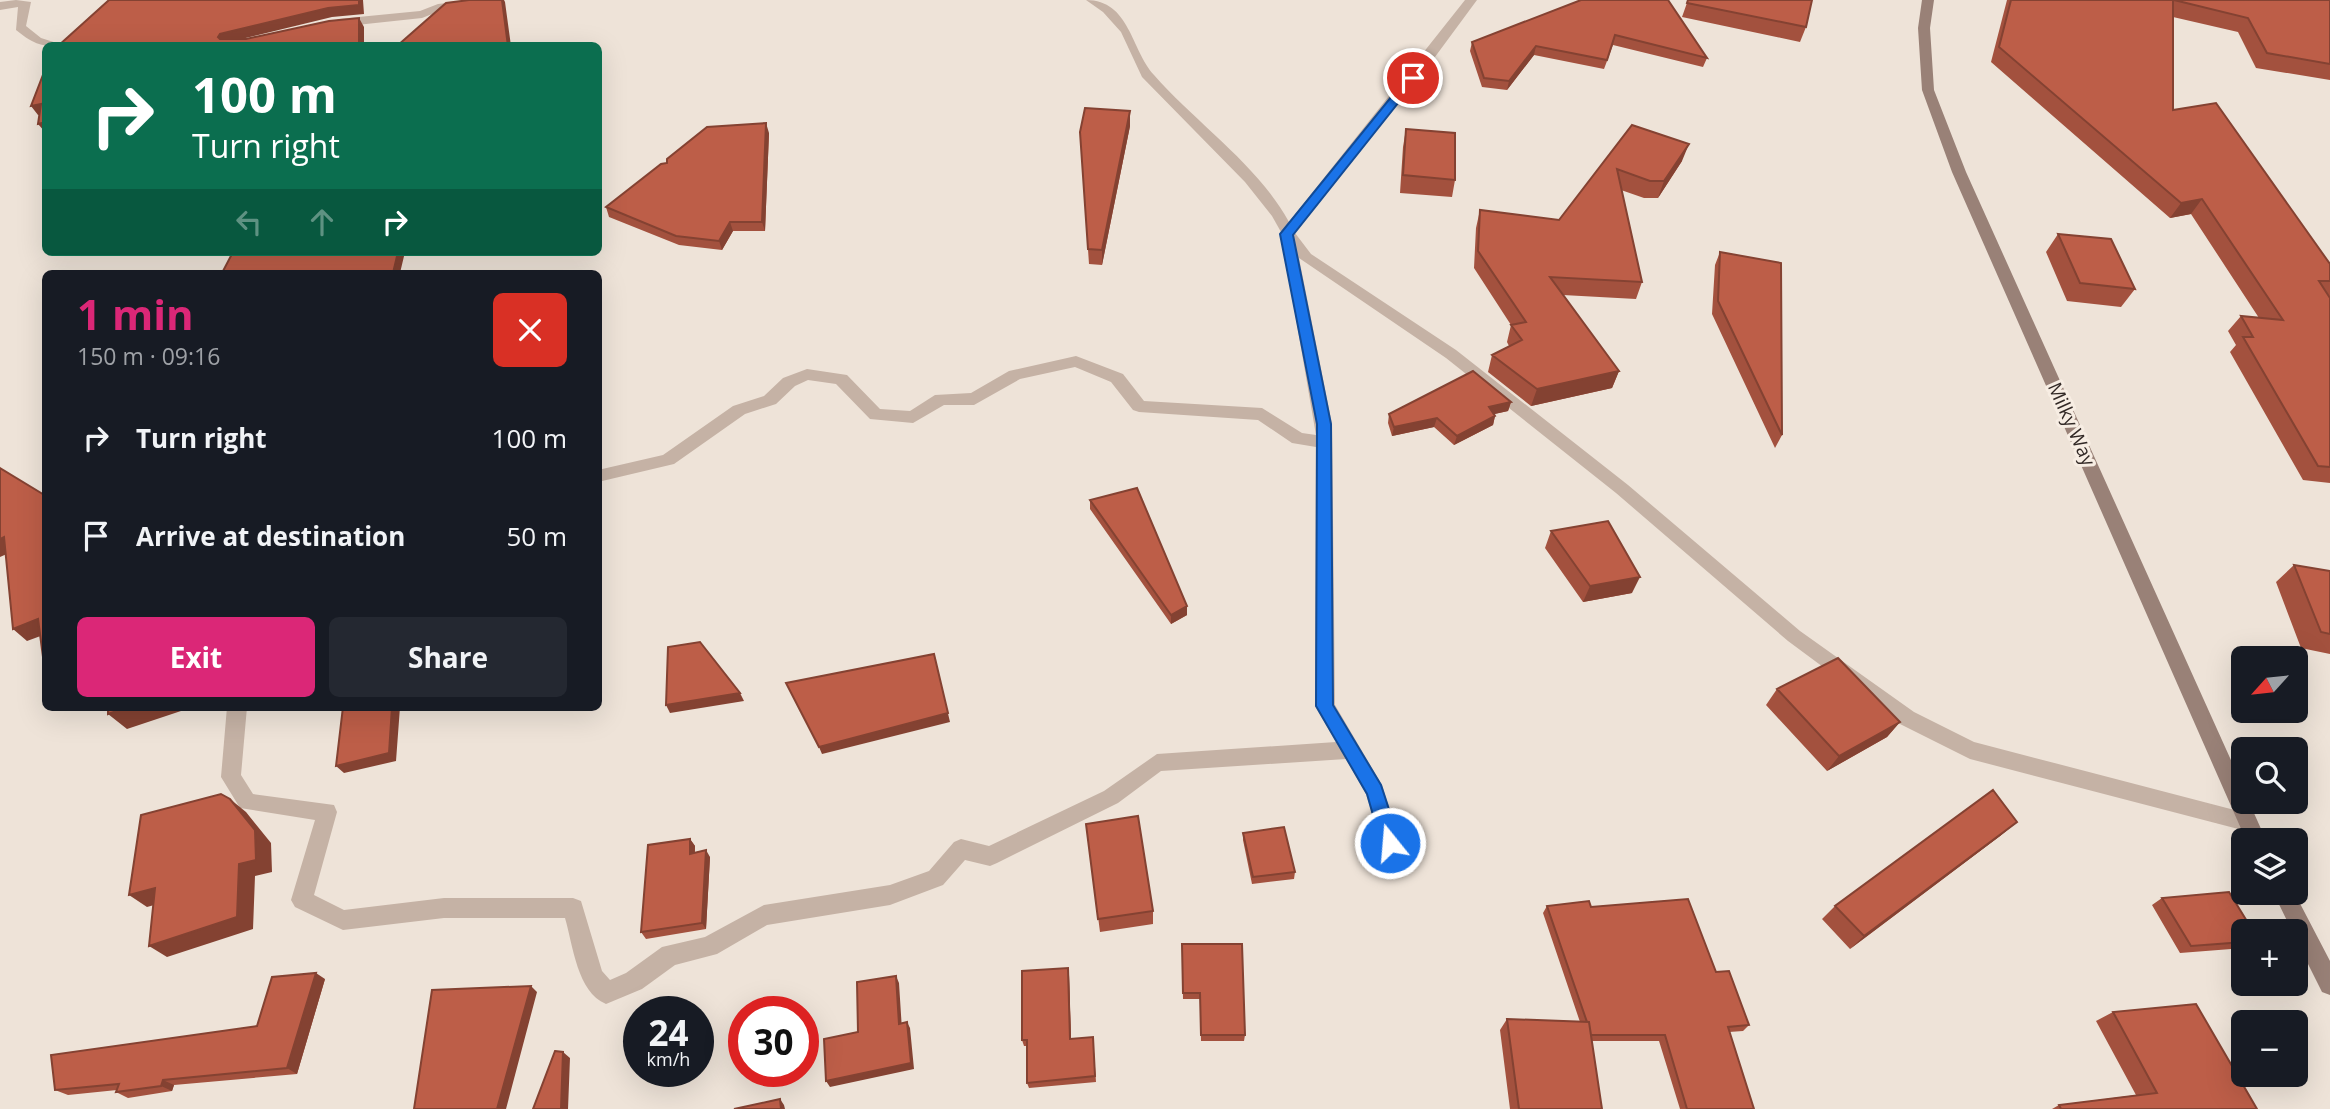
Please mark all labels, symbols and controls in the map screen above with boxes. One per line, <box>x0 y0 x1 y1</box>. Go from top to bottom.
pin <box>1383 48 1443 108</box>
icon: arrive <box>1394 59 1432 97</box>
text: 100 m <box>192 61 337 127</box>
icon: right <box>77 70 168 161</box>
text: Turn right <box>192 124 340 167</box>
icon: left <box>230 203 268 241</box>
icon: ahead <box>303 203 341 241</box>
icon: right <box>376 203 414 241</box>
text: 1 min <box>77 285 194 342</box>
button: close <box>493 293 567 367</box>
text: 150 m · 09:16 <box>77 340 220 372</box>
street label: Milky Way <box>2042 378 2102 470</box>
icon: right <box>77 419 115 457</box>
text: Turn right <box>136 420 267 456</box>
text: 100 m <box>492 420 567 456</box>
icon: arrive <box>77 517 115 555</box>
text: Arrive at destination <box>136 518 405 554</box>
text: 50 m <box>506 518 567 554</box>
button: Exit <box>77 617 315 697</box>
button: Share <box>329 617 567 697</box>
north arrow <box>2231 646 2308 723</box>
map controls <box>2231 646 2308 1087</box>
button: search <box>2231 737 2308 814</box>
position arrow <box>1353 806 1427 880</box>
button: layers <box>2231 828 2308 905</box>
button: + <box>2231 919 2308 996</box>
speed limit sign: 30 <box>728 996 819 1087</box>
text: 24 <box>648 1009 689 1056</box>
button: − <box>2231 1010 2308 1087</box>
text: km/h <box>647 1047 690 1071</box>

